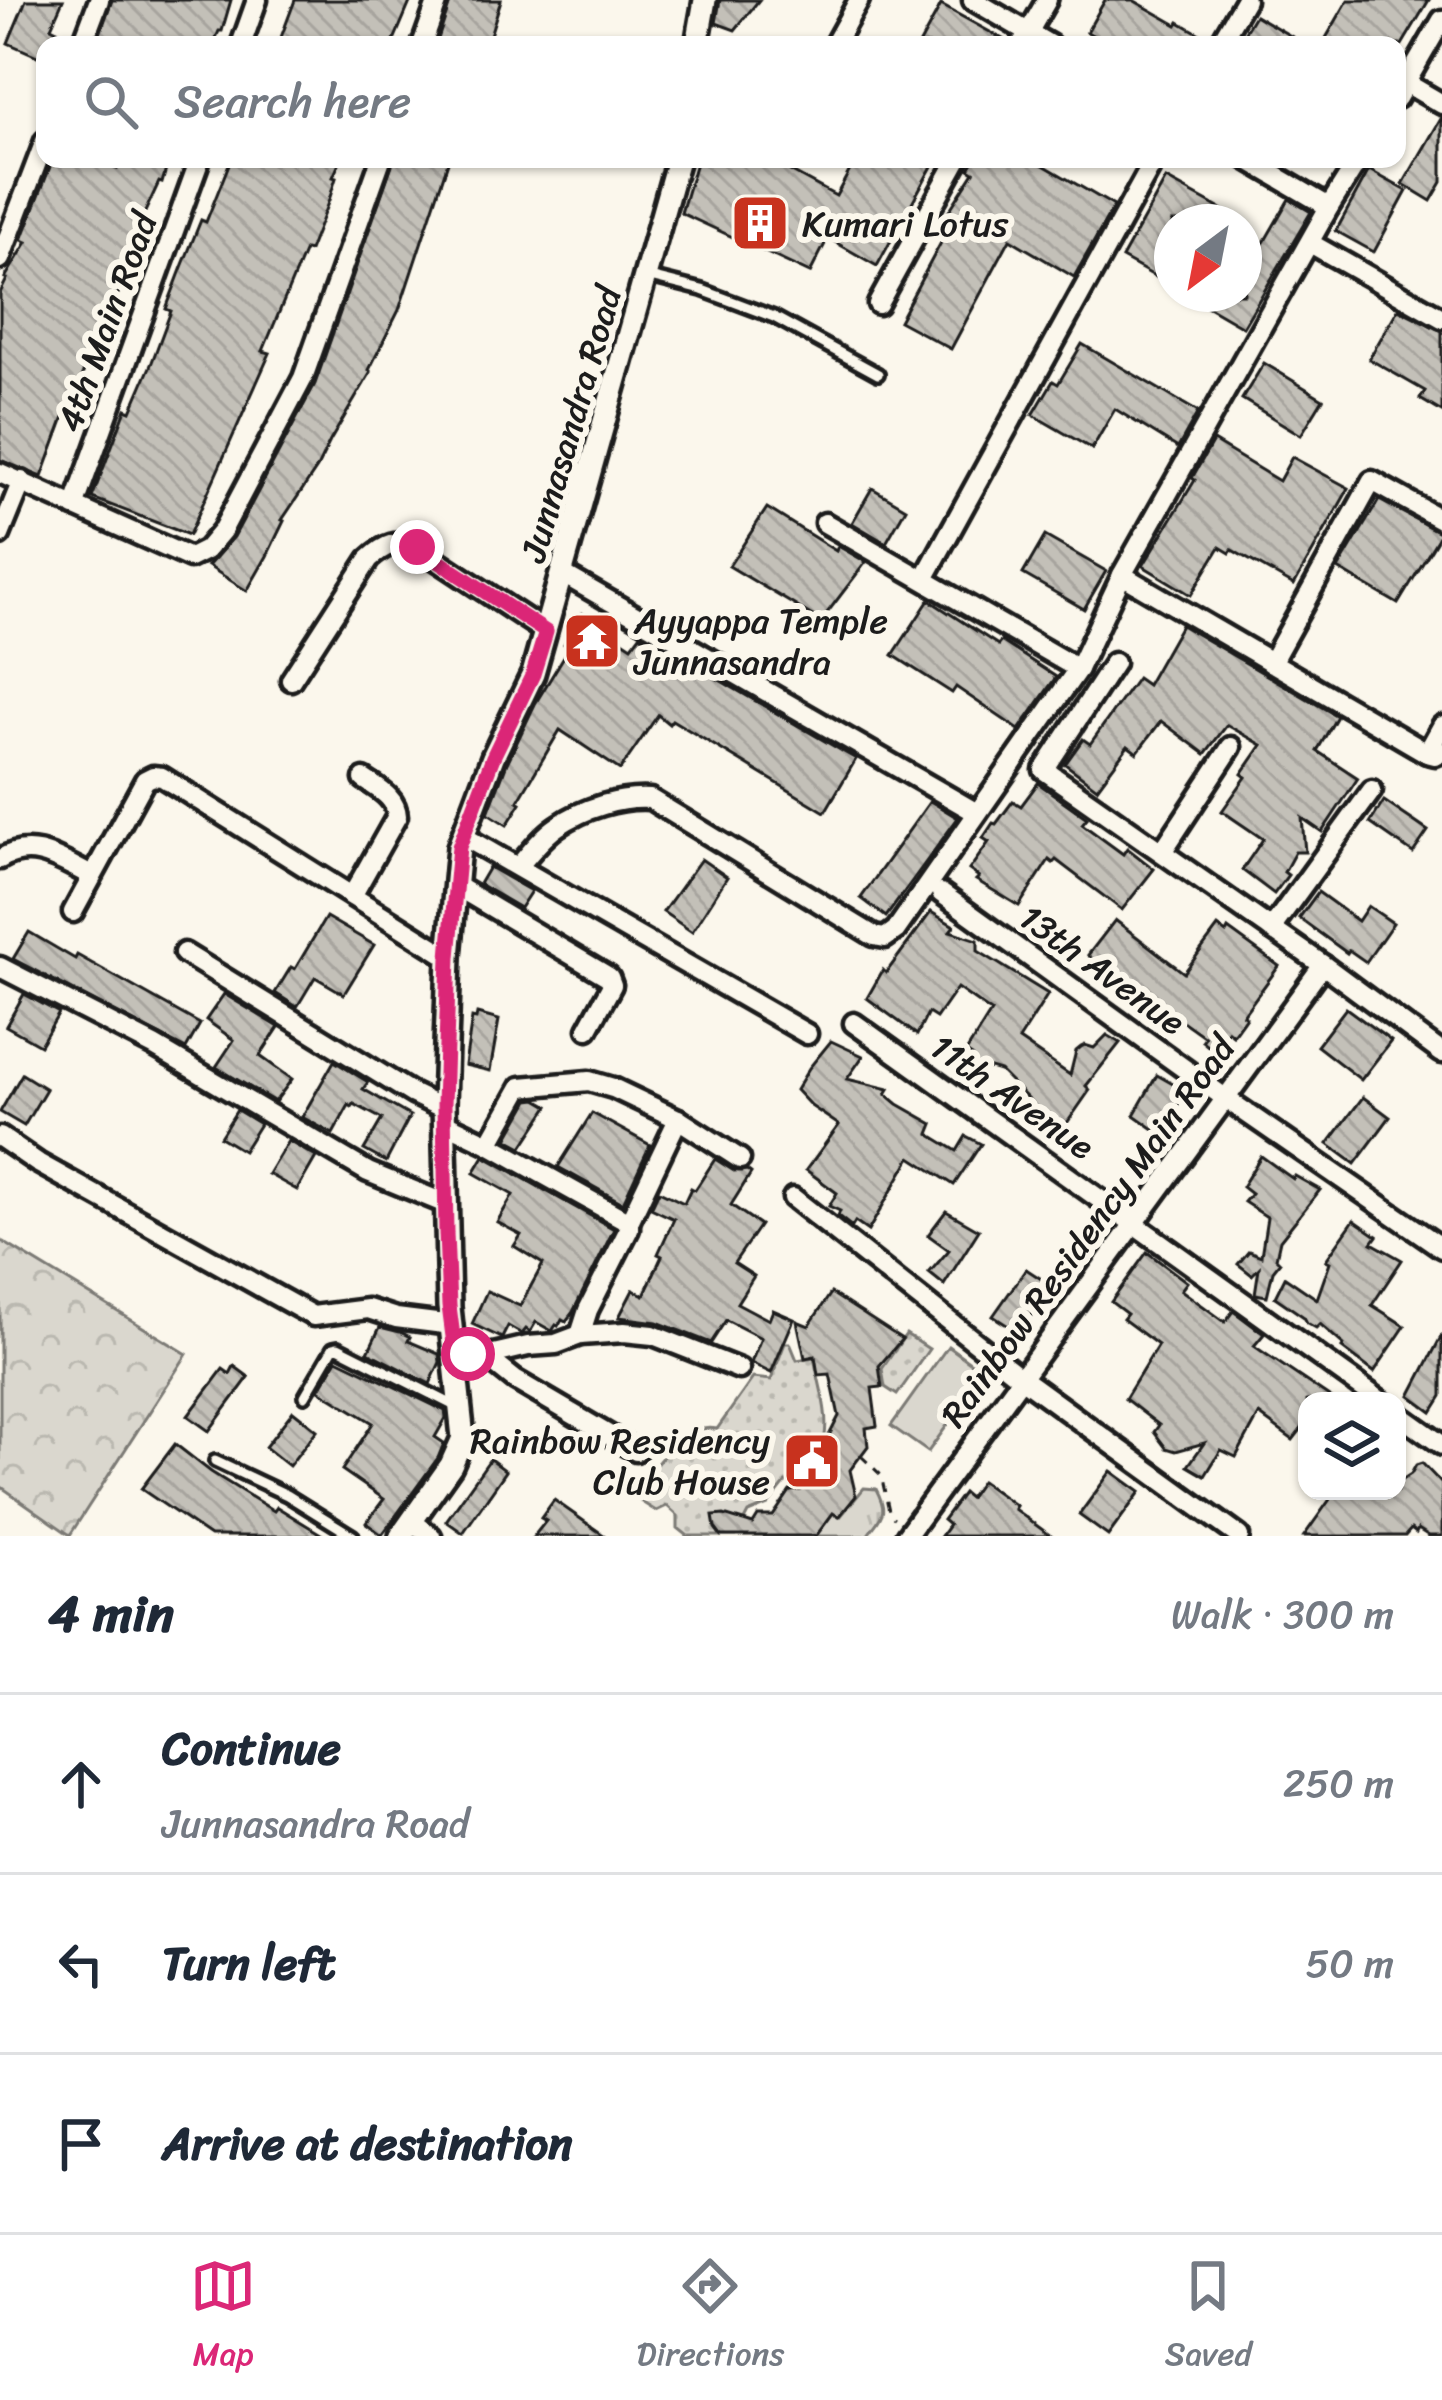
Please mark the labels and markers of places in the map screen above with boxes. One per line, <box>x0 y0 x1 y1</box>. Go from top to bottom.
building icon: Kumari Lotus <box>729 192 791 254</box>
place label: Kumari Lotus <box>802 192 1009 256</box>
place label: Ayyappa Temple Junnasandra <box>632 589 888 694</box>
temple icon: Ayyappa Temple Junnasandra <box>561 610 623 672</box>
place label: Rainbow Residency Club House <box>470 1409 770 1514</box>
public building icon: Rainbow Residency Club House <box>781 1430 843 1492</box>

